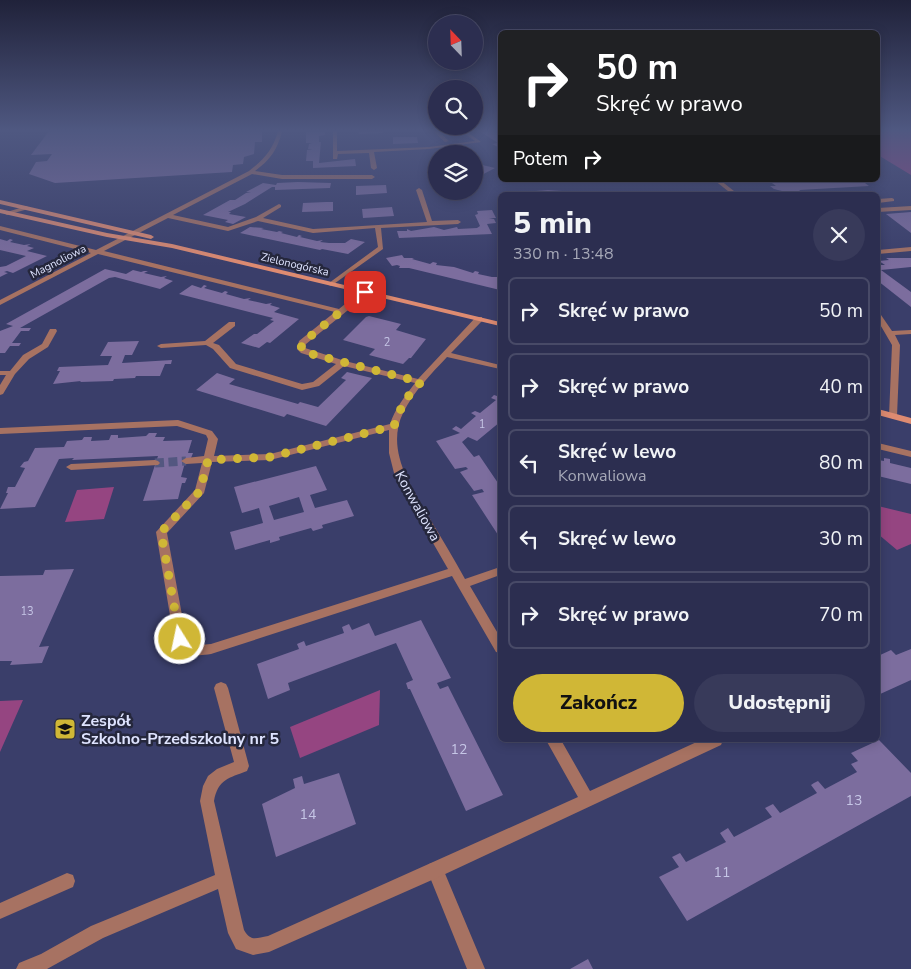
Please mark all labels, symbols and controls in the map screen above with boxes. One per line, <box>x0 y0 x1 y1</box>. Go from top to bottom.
north arrow <box>428 15 482 70</box>
map controls <box>428 15 483 200</box>
text: 50 m <box>596 44 678 91</box>
icon: right <box>513 50 578 115</box>
button: search <box>428 80 483 135</box>
text: Skręć w prawo <box>596 89 743 119</box>
button: layers <box>428 145 483 200</box>
icon: right <box>578 145 606 173</box>
text: Potem <box>513 146 568 172</box>
text: 5 min <box>513 203 592 244</box>
button: close <box>813 209 865 261</box>
street label: Magnoliowa <box>28 241 89 282</box>
text: 330 m · 13:48 <box>513 243 614 265</box>
street label: Zielonogórska <box>259 249 331 280</box>
pin <box>344 271 386 313</box>
icon: arrive <box>351 278 379 306</box>
icon: right <box>515 297 543 325</box>
text: Skręć w prawo <box>558 298 689 324</box>
text: 50 m <box>819 298 863 324</box>
house number: 2 <box>384 335 390 350</box>
icon: right <box>515 373 543 401</box>
text: Skręć w prawo <box>558 374 689 400</box>
text: 40 m <box>819 374 863 400</box>
house number: 1 <box>479 417 485 432</box>
text: Skręć w lewo <box>558 439 676 465</box>
icon: left <box>515 449 543 477</box>
text: 80 m <box>819 450 863 476</box>
text: Konwaliowa <box>558 465 647 487</box>
street label: Konwaliowa <box>390 468 445 545</box>
icon: left <box>515 525 543 553</box>
text: Skręć w lewo <box>558 526 676 552</box>
text: 30 m <box>819 526 863 552</box>
icon: right <box>515 601 543 629</box>
text: Skręć w prawo <box>558 602 689 628</box>
text: 70 m <box>819 602 863 628</box>
house number: 13 <box>20 604 34 619</box>
position arrow <box>153 612 205 664</box>
button: Zakończ <box>513 674 684 732</box>
button: Udostępnij <box>694 674 865 732</box>
place label: Zespół Szkolno-Przedszkolny nr 5 <box>81 710 279 750</box>
school or university icon: Zespół Szkolno-Przedszkolny nr 5 <box>53 717 77 741</box>
house number: 12 <box>451 740 467 759</box>
house number: 13 <box>846 791 862 810</box>
house number: 14 <box>300 805 316 824</box>
house number: 11 <box>714 863 730 882</box>

